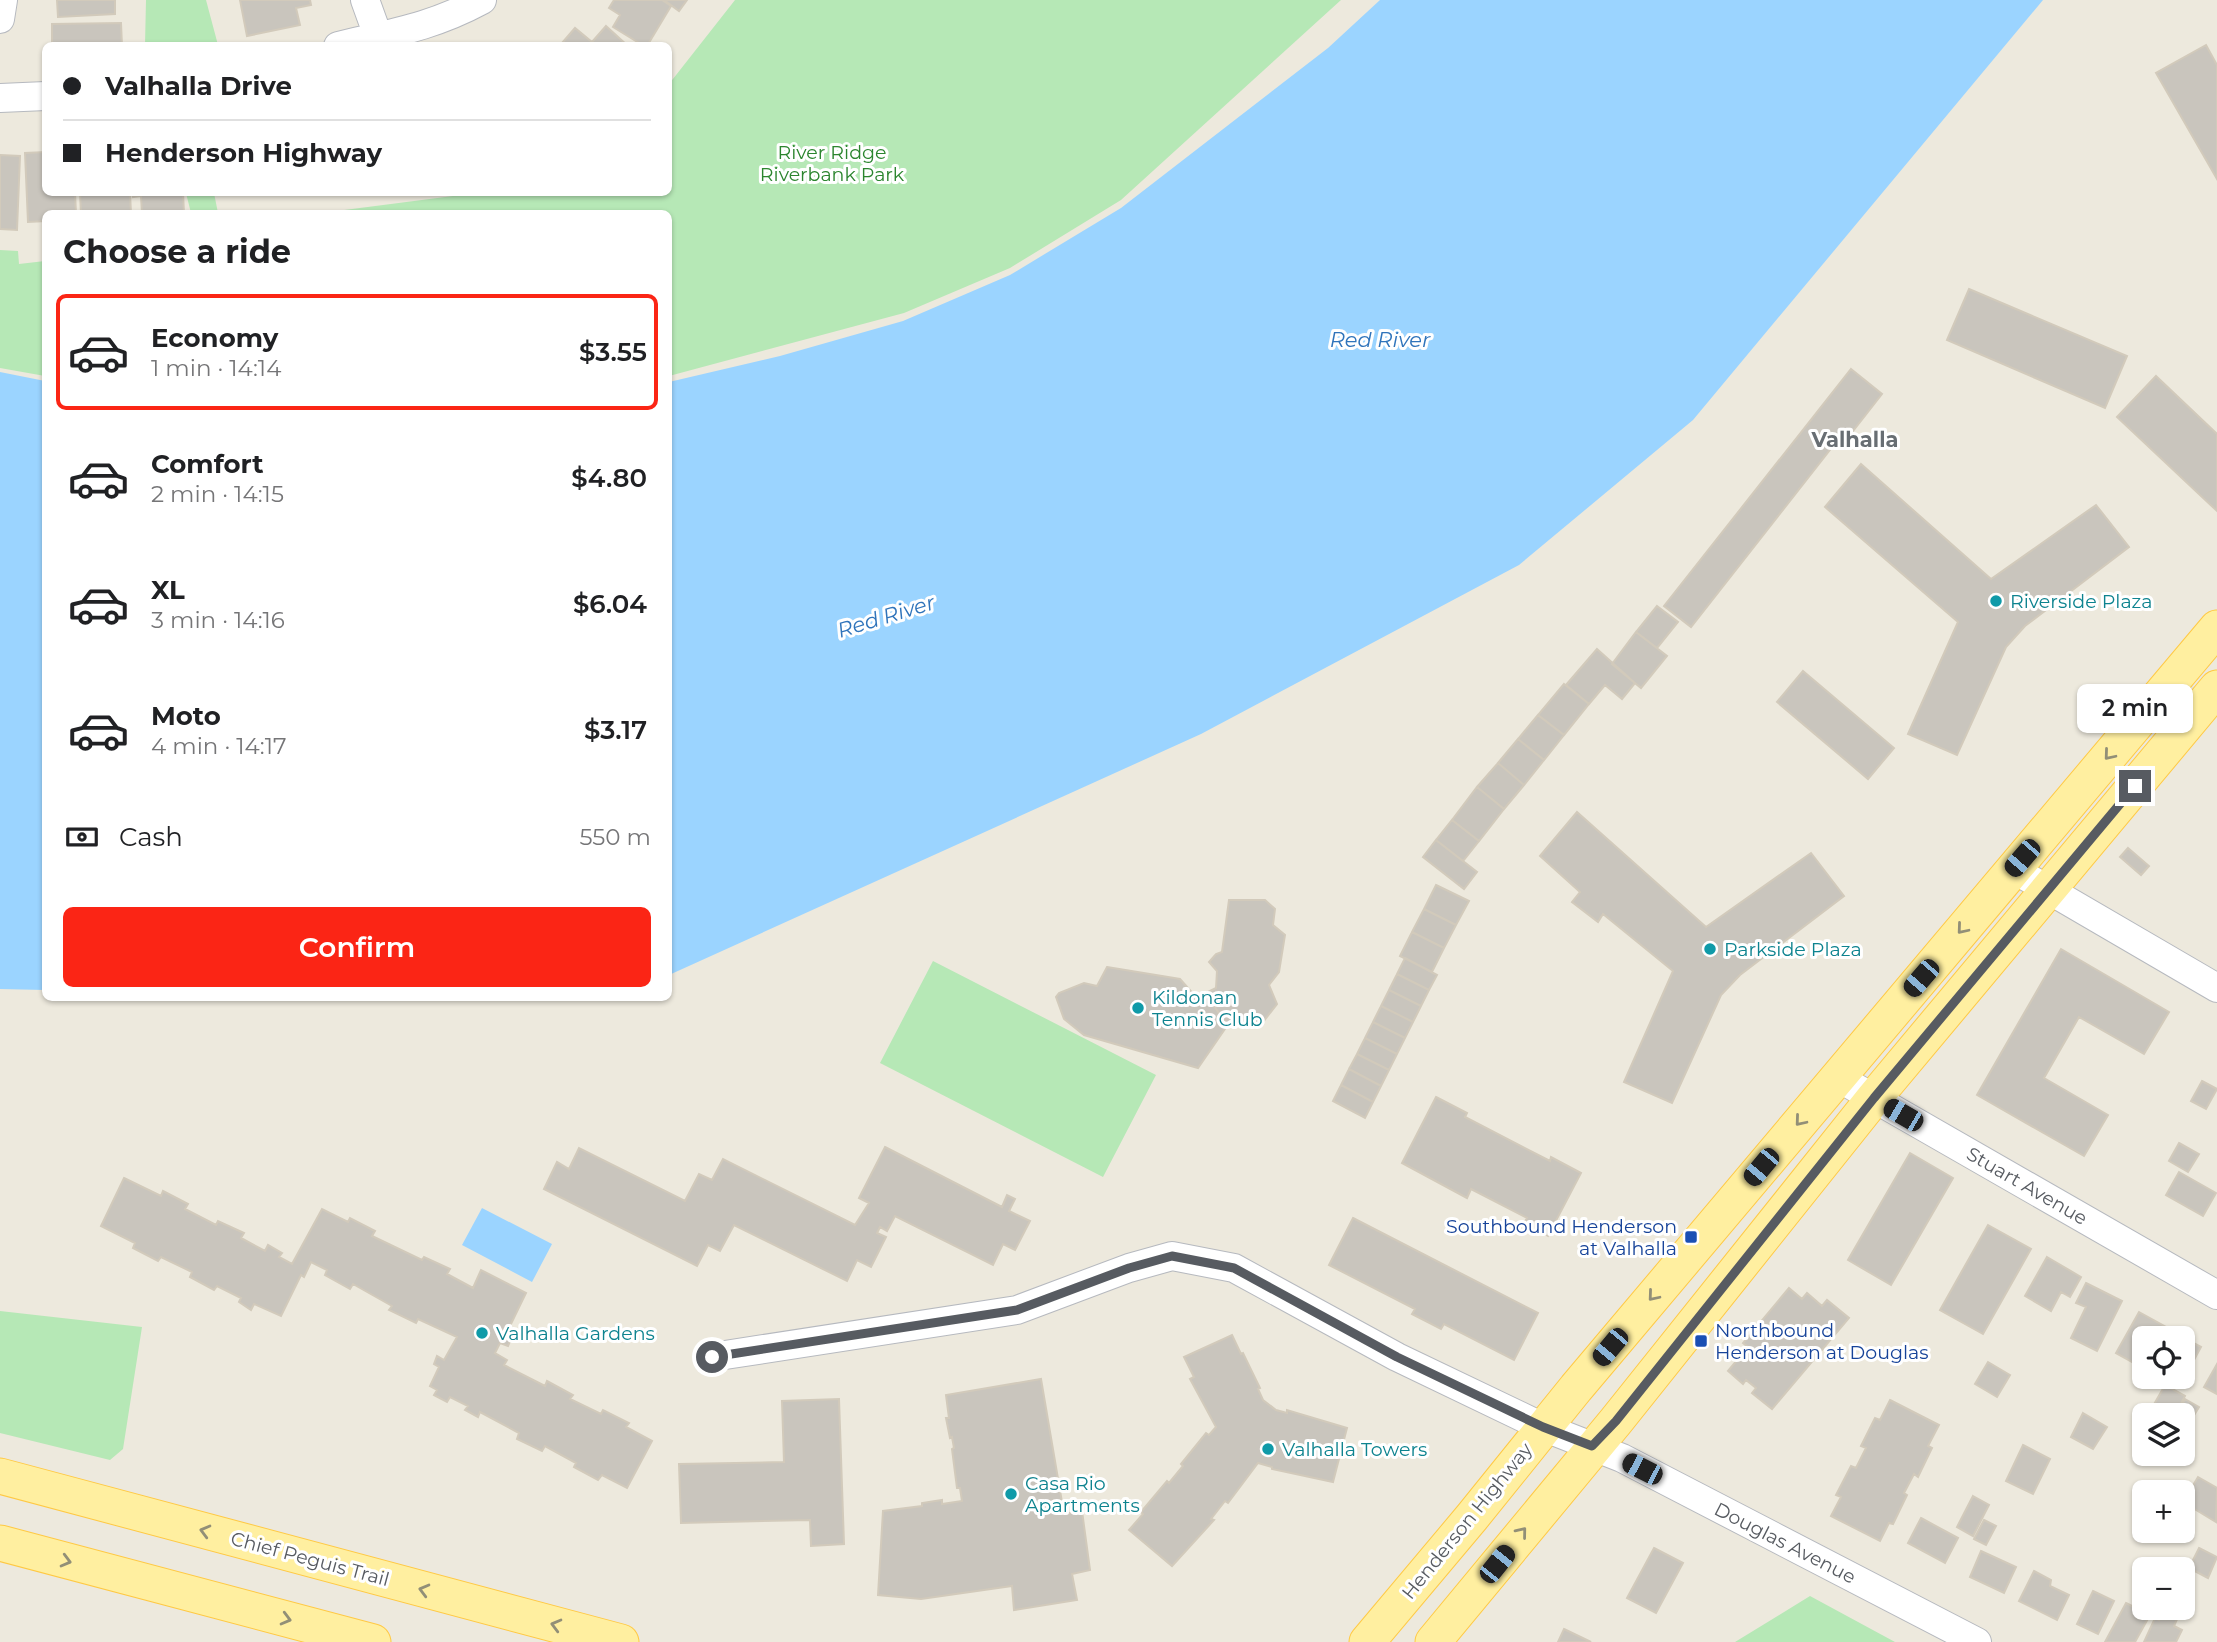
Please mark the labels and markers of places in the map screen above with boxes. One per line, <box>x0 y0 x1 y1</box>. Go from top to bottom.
place label: Riverside Plaza <box>2010 590 2153 613</box>
marker: Riverside Plaza <box>1988 593 2004 609</box>
place label: Parkside Plaza <box>1724 938 1862 961</box>
marker: Parkside Plaza <box>1702 941 1718 957</box>
place label: Kildonan Tennis Club <box>1152 986 1263 1031</box>
marker: Kildonan Tennis Club <box>1130 1000 1146 1016</box>
place label: Southbound Henderson at Valhalla <box>1446 1215 1677 1260</box>
marker: Southbound Henderson at Valhalla <box>1683 1229 1699 1245</box>
place label: Northbound Henderson at Douglas <box>1715 1319 1929 1364</box>
place label: Valhalla Gardens <box>496 1322 655 1345</box>
marker: Valhalla Gardens <box>474 1325 490 1341</box>
marker: Northbound Henderson at Douglas <box>1693 1333 1709 1349</box>
place label: Valhalla Towers <box>1282 1438 1427 1461</box>
marker: Valhalla Towers <box>1260 1441 1276 1457</box>
place label: Casa Rio Apartments <box>1025 1472 1140 1517</box>
marker: Casa Rio Apartments <box>1003 1486 1019 1502</box>

